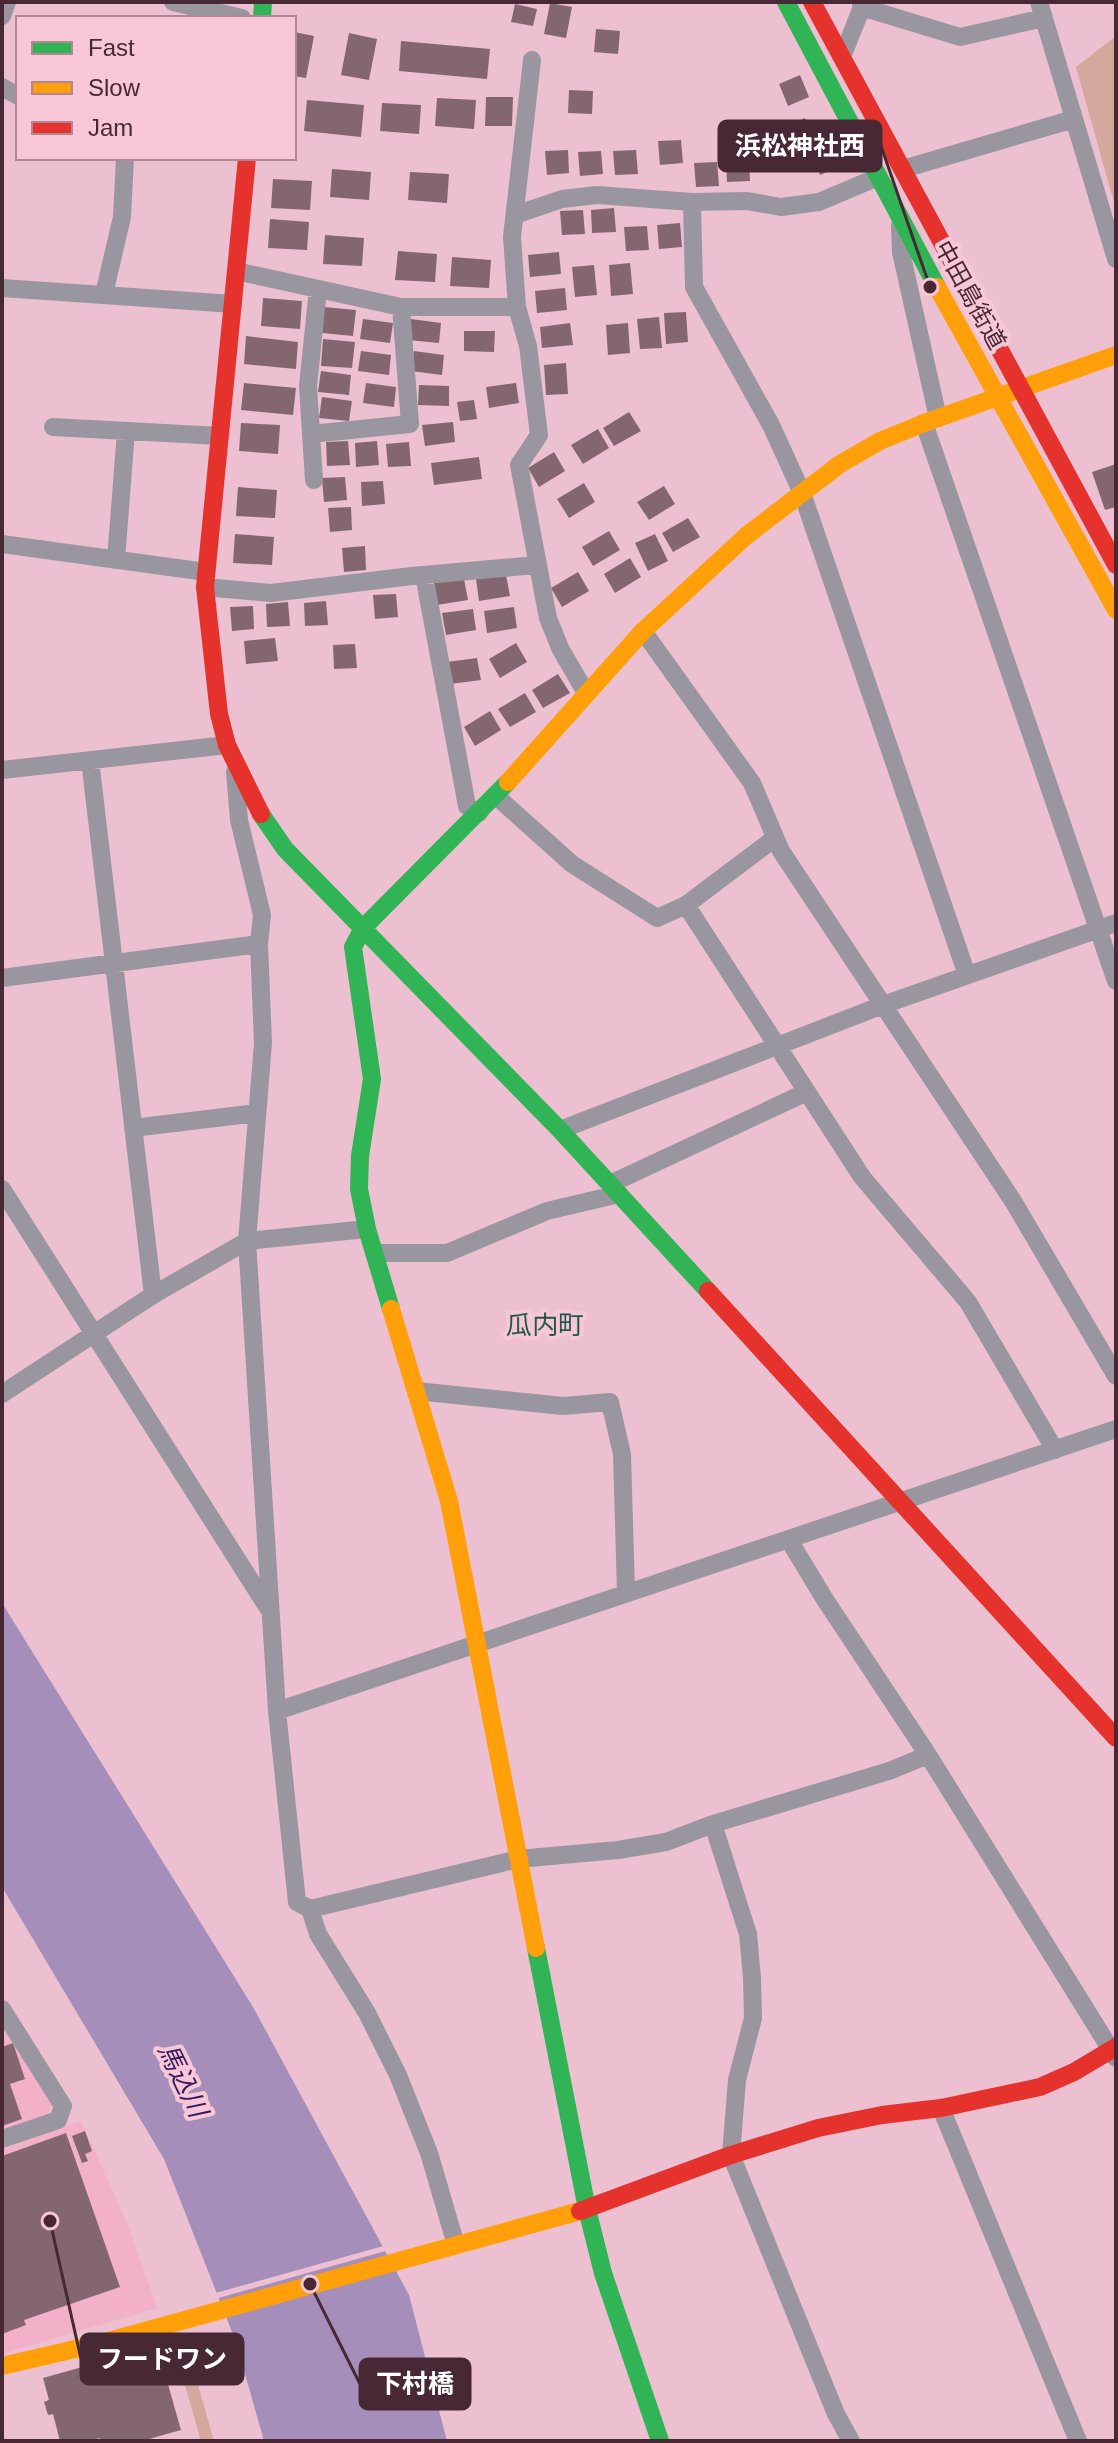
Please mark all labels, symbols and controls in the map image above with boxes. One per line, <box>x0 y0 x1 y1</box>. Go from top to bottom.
legend <box>16 16 296 160</box>
text: Fast <box>88 34 135 61</box>
text: Slow <box>88 74 141 101</box>
text: Jam <box>88 114 133 141</box>
callout: 浜松神社西 <box>719 121 881 171</box>
text: 浜松神社西 <box>735 131 865 161</box>
street label: 中田島街道 <box>930 236 1011 354</box>
district label: 瓜内町 <box>506 1310 584 1340</box>
water label: 馬込川 <box>152 2038 215 2124</box>
callout: フードワン <box>81 2334 243 2384</box>
text: フードワン <box>97 2344 227 2374</box>
callout: 下村橋 <box>360 2359 470 2409</box>
text: 下村橋 <box>376 2369 454 2399</box>

